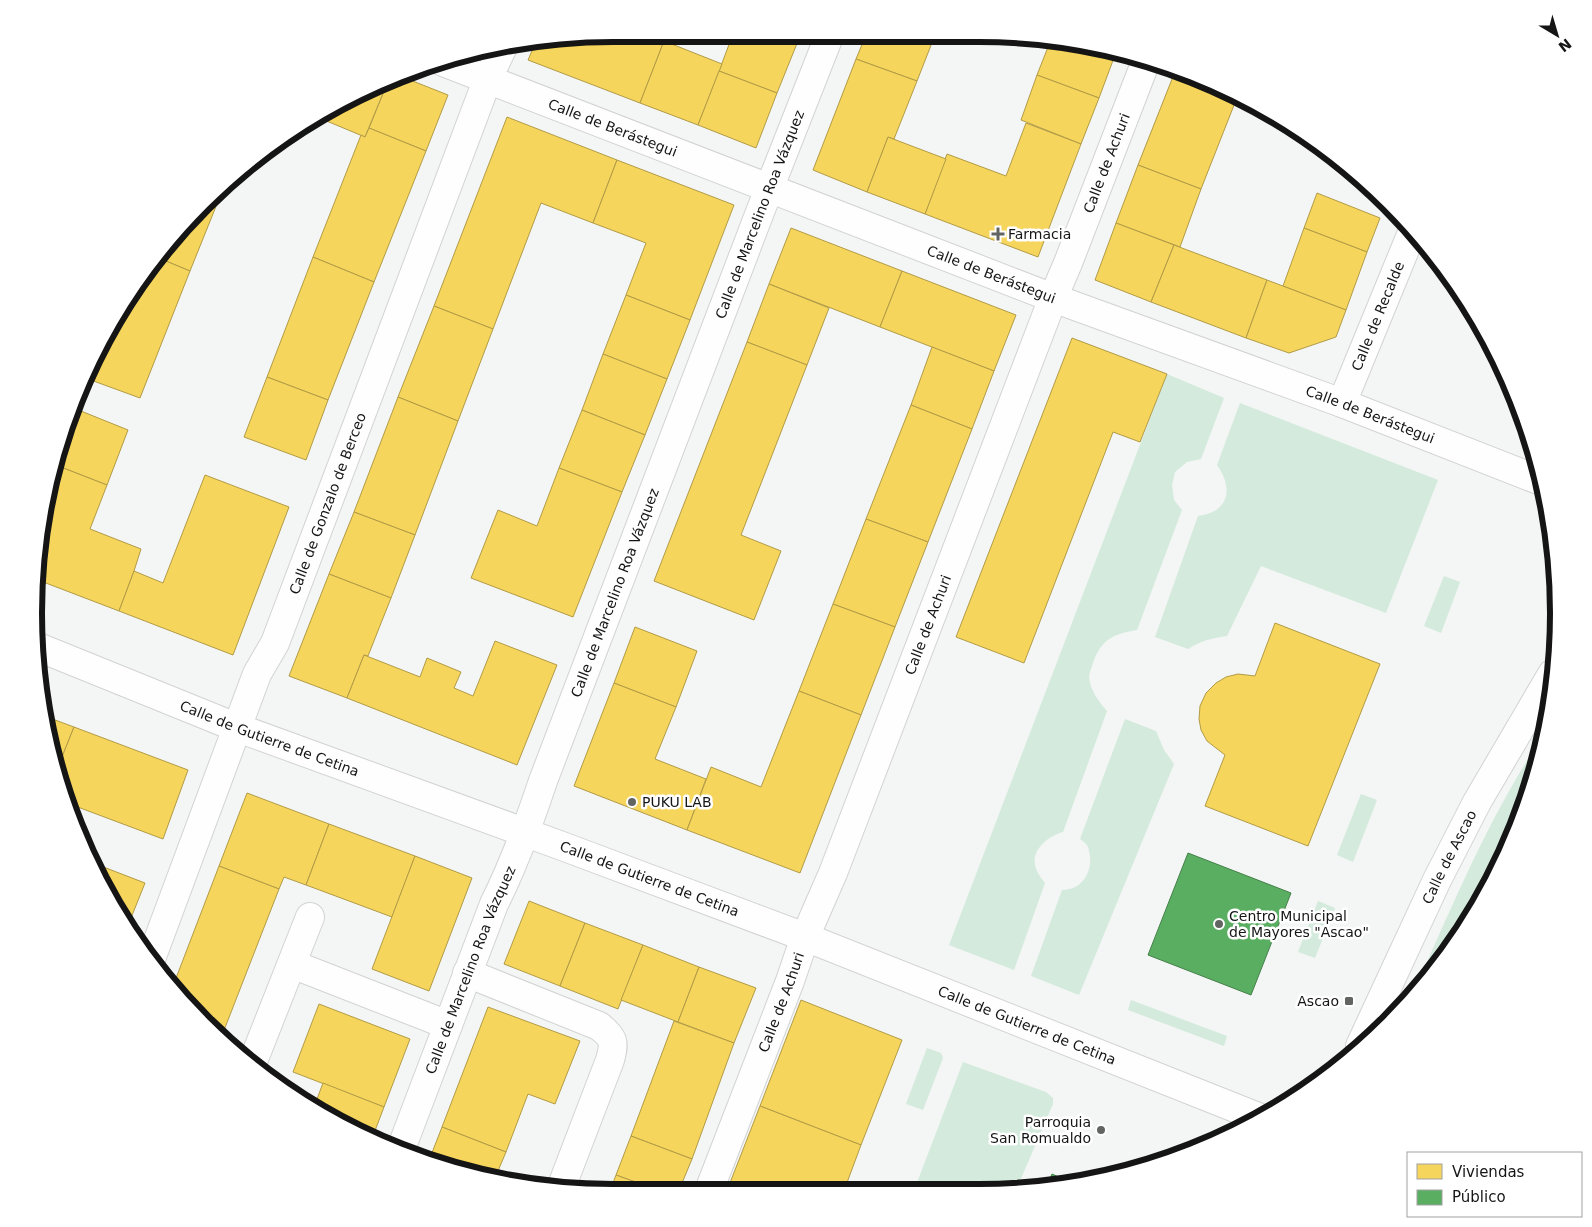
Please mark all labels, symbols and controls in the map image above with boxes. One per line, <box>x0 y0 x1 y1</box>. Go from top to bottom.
north arrow <box>1532 10 1582 60</box>
text: N <box>1555 35 1575 55</box>
street label: Calle de Berástegui <box>546 96 679 160</box>
street label: Calle de Marcelino Roa Vázquez <box>712 108 807 321</box>
street label: Calle de Achuri <box>1080 111 1133 215</box>
place label: Farmacia <box>1008 226 1071 242</box>
marker: Farmacia <box>992 228 1004 240</box>
street label: Calle de Berástegui <box>925 242 1058 306</box>
street label: Calle de Recalde <box>1348 259 1407 373</box>
street label: Calle de Berástegui <box>1304 383 1437 447</box>
street label: Calle de Gonzalo de Berceo <box>286 410 369 597</box>
street label: Calle de Marcelino Roa Vázquez <box>568 486 662 699</box>
street label: Calle de Achuri <box>902 573 954 677</box>
street label: Calle de Gutierre de Cetina <box>178 697 361 779</box>
place label: PUKU LAB <box>642 794 712 810</box>
marker: PUKU LAB <box>626 796 638 808</box>
street label: Calle de Ascao <box>1419 807 1479 906</box>
street label: Calle de Gutierre de Cetina <box>558 838 741 920</box>
street label: Calle de Marcelino Roa Vázquez <box>422 864 519 1076</box>
place label: Centro Municipal de Mayores "Ascao" <box>1229 908 1369 940</box>
marker: Centro Municipal de Mayores "Ascao" <box>1213 918 1225 930</box>
street label: Calle de Achuri <box>755 950 807 1055</box>
street label: Calle de Gutierre de Cetina <box>936 983 1118 1068</box>
place label: Ascao <box>1297 993 1339 1009</box>
marker: Ascao <box>1343 995 1355 1007</box>
place label: Parroquia San Romualdo <box>990 1114 1091 1146</box>
marker: Parroquia San Romualdo <box>1095 1124 1107 1136</box>
legend <box>1407 1152 1582 1217</box>
text: Viviendas <box>1452 1163 1525 1181</box>
text: Público <box>1452 1188 1506 1206</box>

